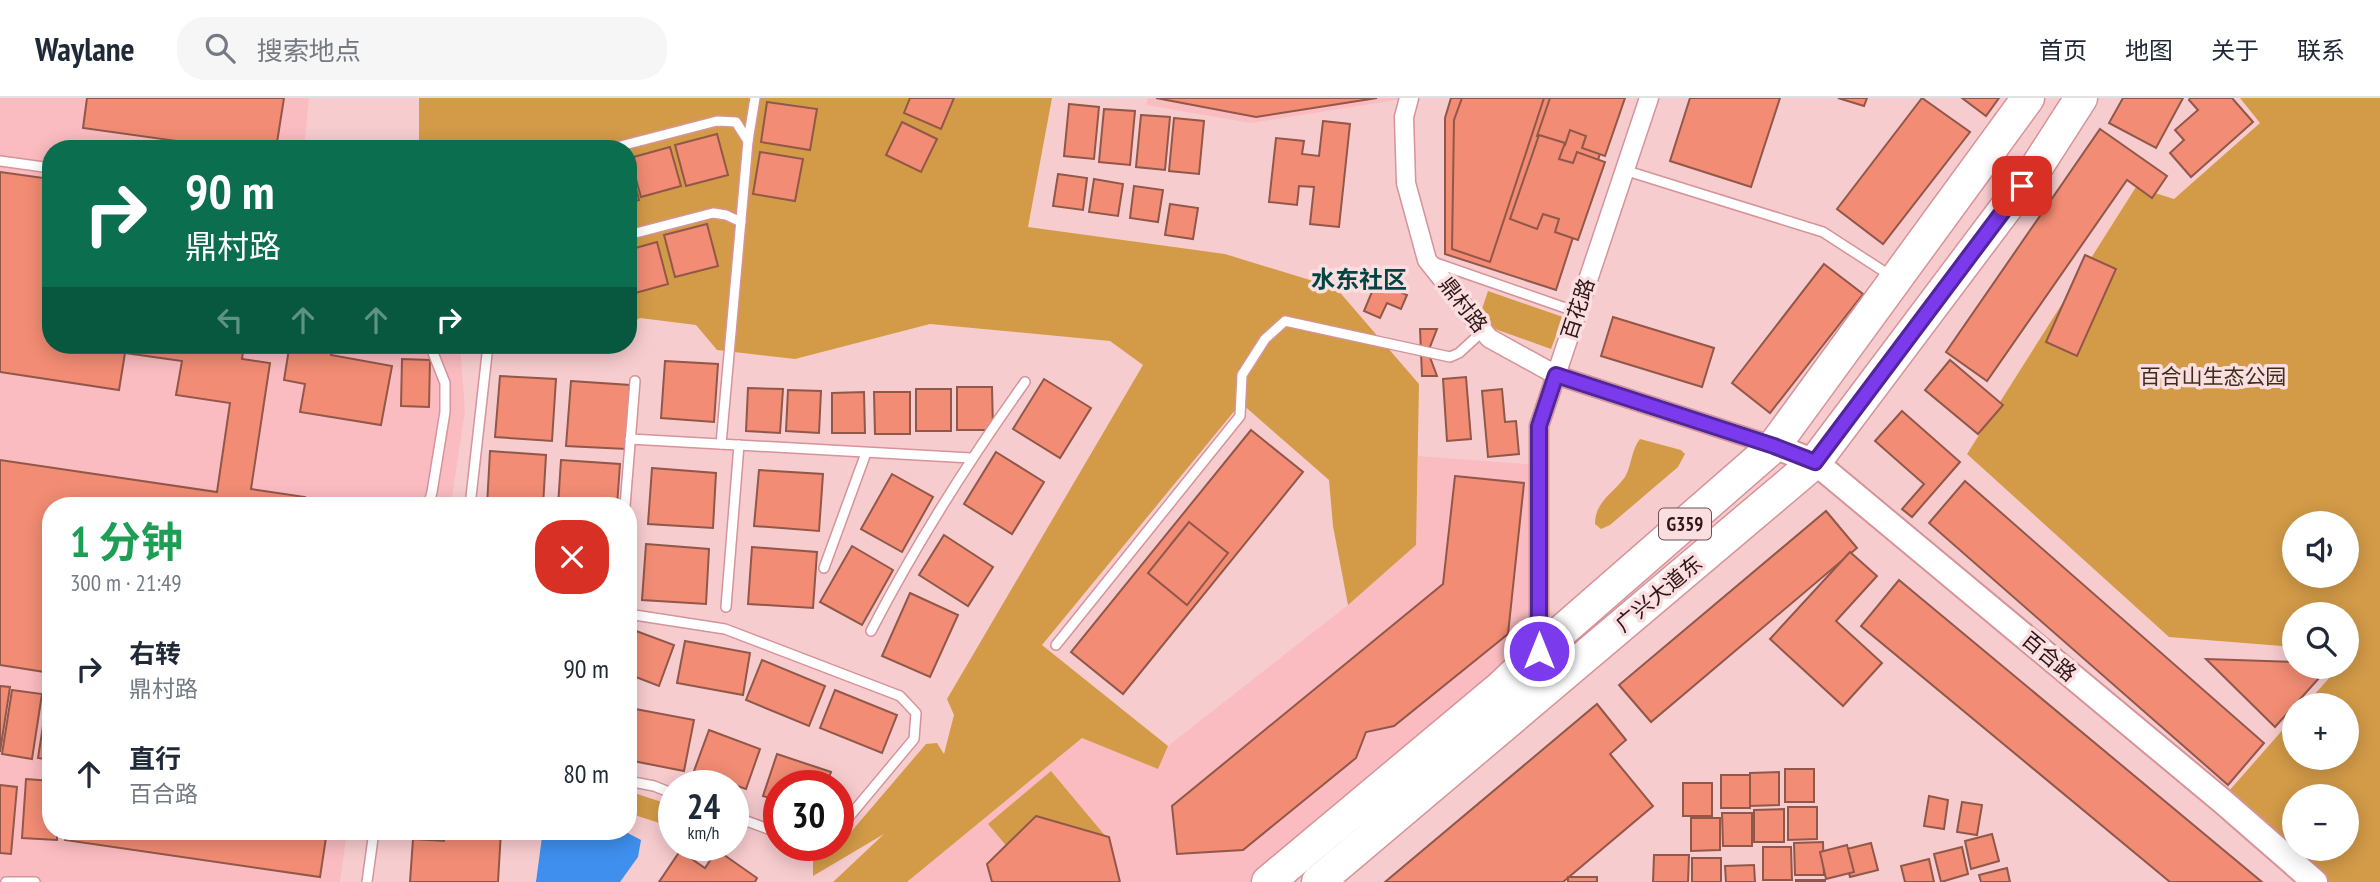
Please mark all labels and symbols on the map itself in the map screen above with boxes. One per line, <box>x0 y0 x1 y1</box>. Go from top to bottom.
pin <box>1992 156 2052 216</box>
district label: 水东社区 <box>1311 264 1407 295</box>
street label: 鼎村路 <box>1433 272 1493 338</box>
street label: 百花路 <box>1555 275 1600 343</box>
park label: 百合山生态公园 <box>2140 363 2287 390</box>
road number: G359 <box>1659 508 1711 540</box>
street label: 广兴大道东 <box>1610 550 1708 638</box>
position arrow <box>1502 614 1576 688</box>
street label: 百合路 <box>2017 626 2082 687</box>
speed limit sign: 30 <box>763 770 854 861</box>

